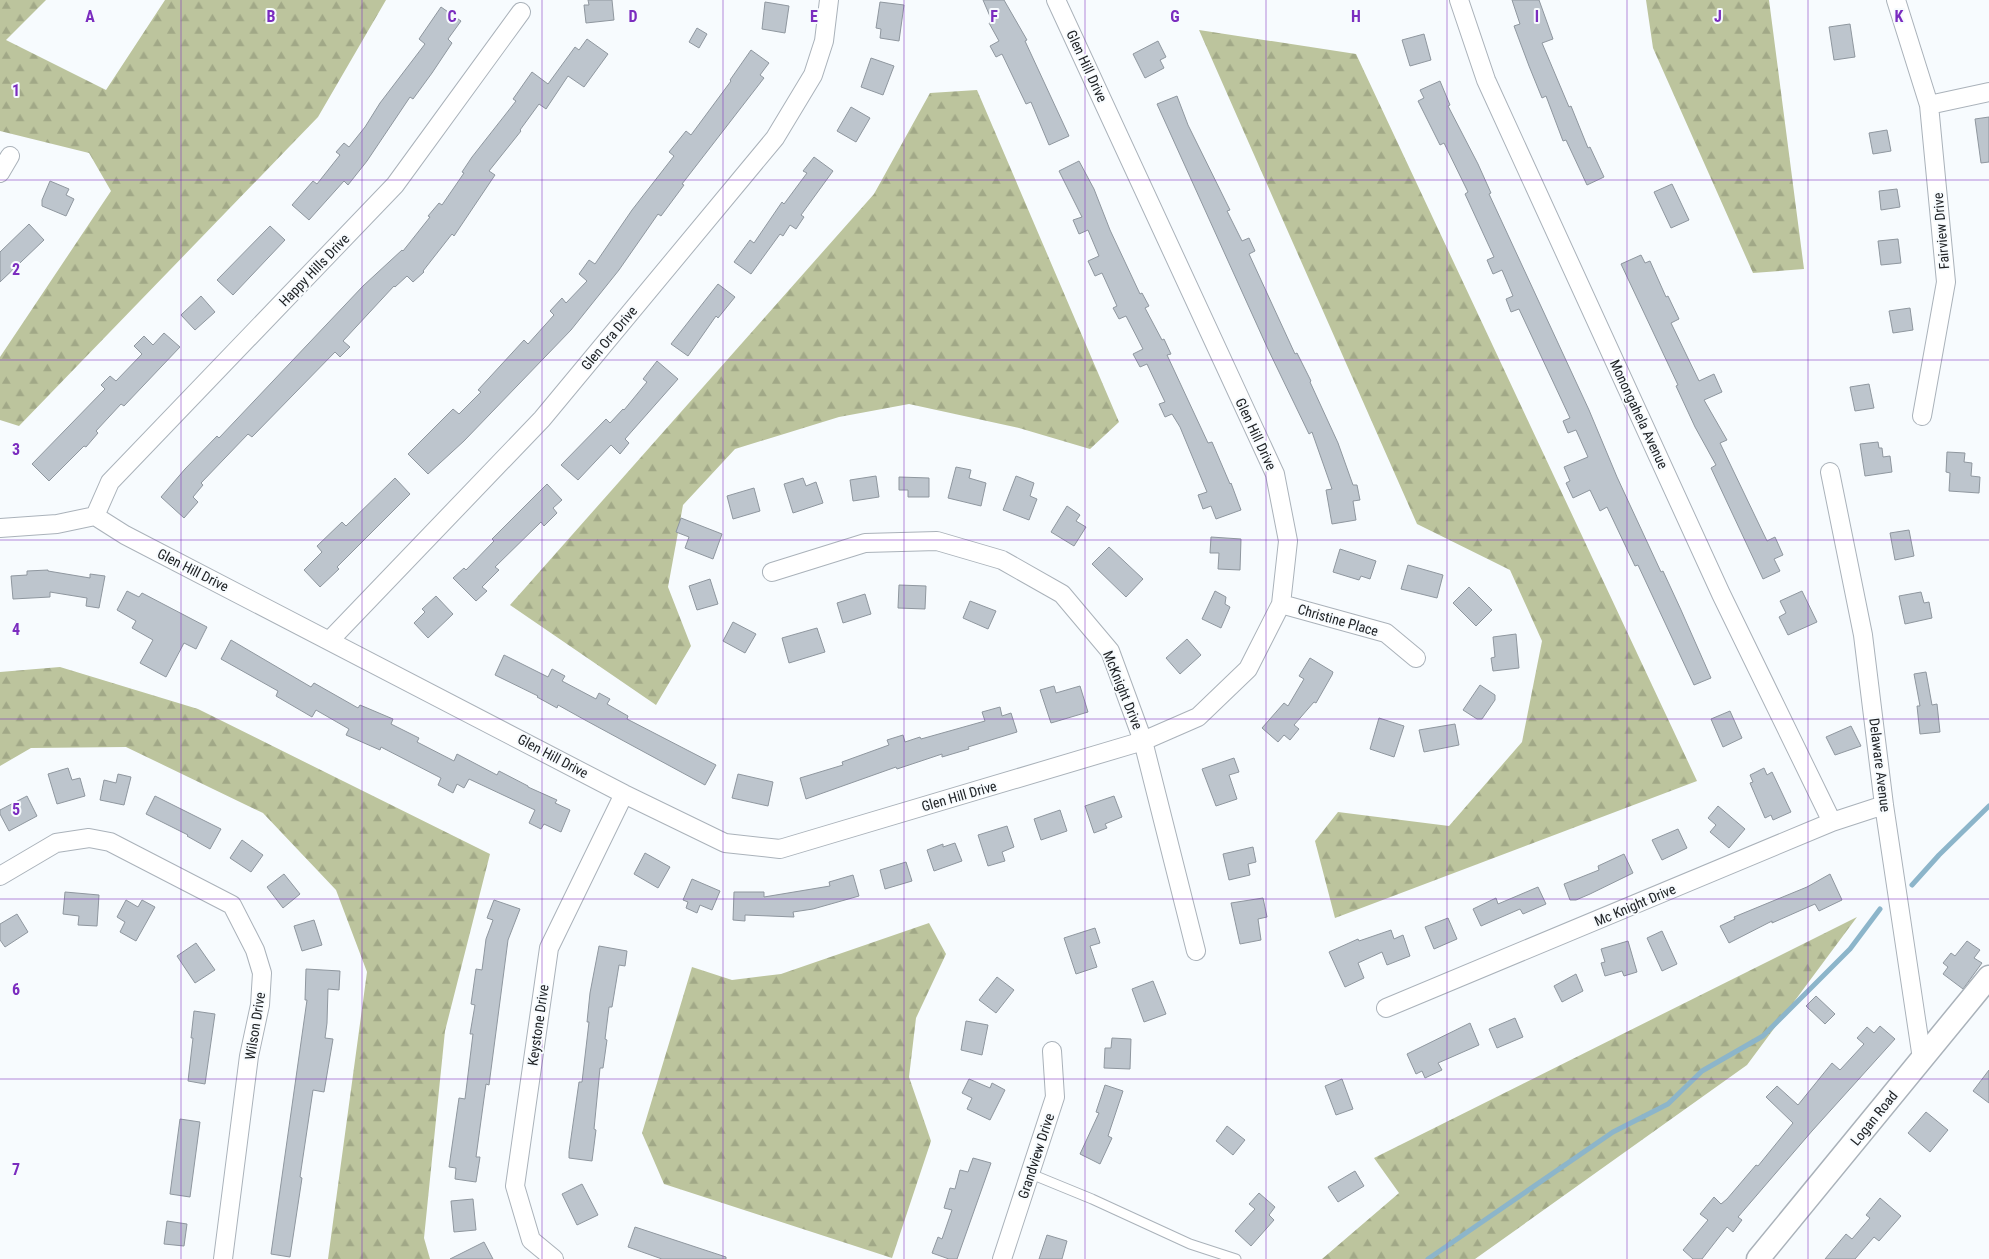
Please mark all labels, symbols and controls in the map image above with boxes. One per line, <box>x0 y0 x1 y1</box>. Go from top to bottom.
text: A <box>85 7 95 26</box>
text: B <box>267 7 276 26</box>
text: C <box>447 7 457 26</box>
text: D <box>628 7 638 26</box>
text: E <box>810 7 818 26</box>
text: F <box>990 7 998 26</box>
text: G <box>1170 7 1180 26</box>
text: H <box>1351 7 1361 26</box>
text: I <box>1535 7 1539 26</box>
text: J <box>1714 7 1722 26</box>
text: K <box>1895 7 1904 26</box>
street label: Glen Hill Drive <box>1063 27 1111 105</box>
text: 1 <box>12 81 20 100</box>
street label: Fairview Drive <box>1930 192 1952 270</box>
street label: Happy Hills Drive <box>276 230 353 309</box>
text: 2 <box>12 260 20 279</box>
street label: Glen Ora Drive <box>578 303 641 373</box>
street label: Monongahela Avenue <box>1607 357 1671 472</box>
street label: Glen Hill Drive <box>1232 395 1280 473</box>
text: 3 <box>12 440 20 459</box>
street label: Glen Hill Drive <box>155 545 232 595</box>
street label: Christine Place <box>1296 601 1381 639</box>
text: 4 <box>12 620 20 639</box>
street label: McKnight Drive <box>1100 648 1146 732</box>
street label: Delaware Avenue <box>1866 717 1894 813</box>
street label: Glen Hill Drive <box>515 731 591 781</box>
street label: Glen Hill Drive <box>920 778 999 814</box>
text: 5 <box>12 800 20 819</box>
street label: Mc Knight Drive <box>1592 881 1678 929</box>
text: 6 <box>12 980 20 999</box>
street label: Keystone Drive <box>524 983 552 1067</box>
street label: Wilson Drive <box>242 991 268 1061</box>
street label: Logan Road <box>1847 1088 1901 1148</box>
street label: Grandview Drive <box>1015 1111 1057 1201</box>
text: 7 <box>12 1160 20 1179</box>

